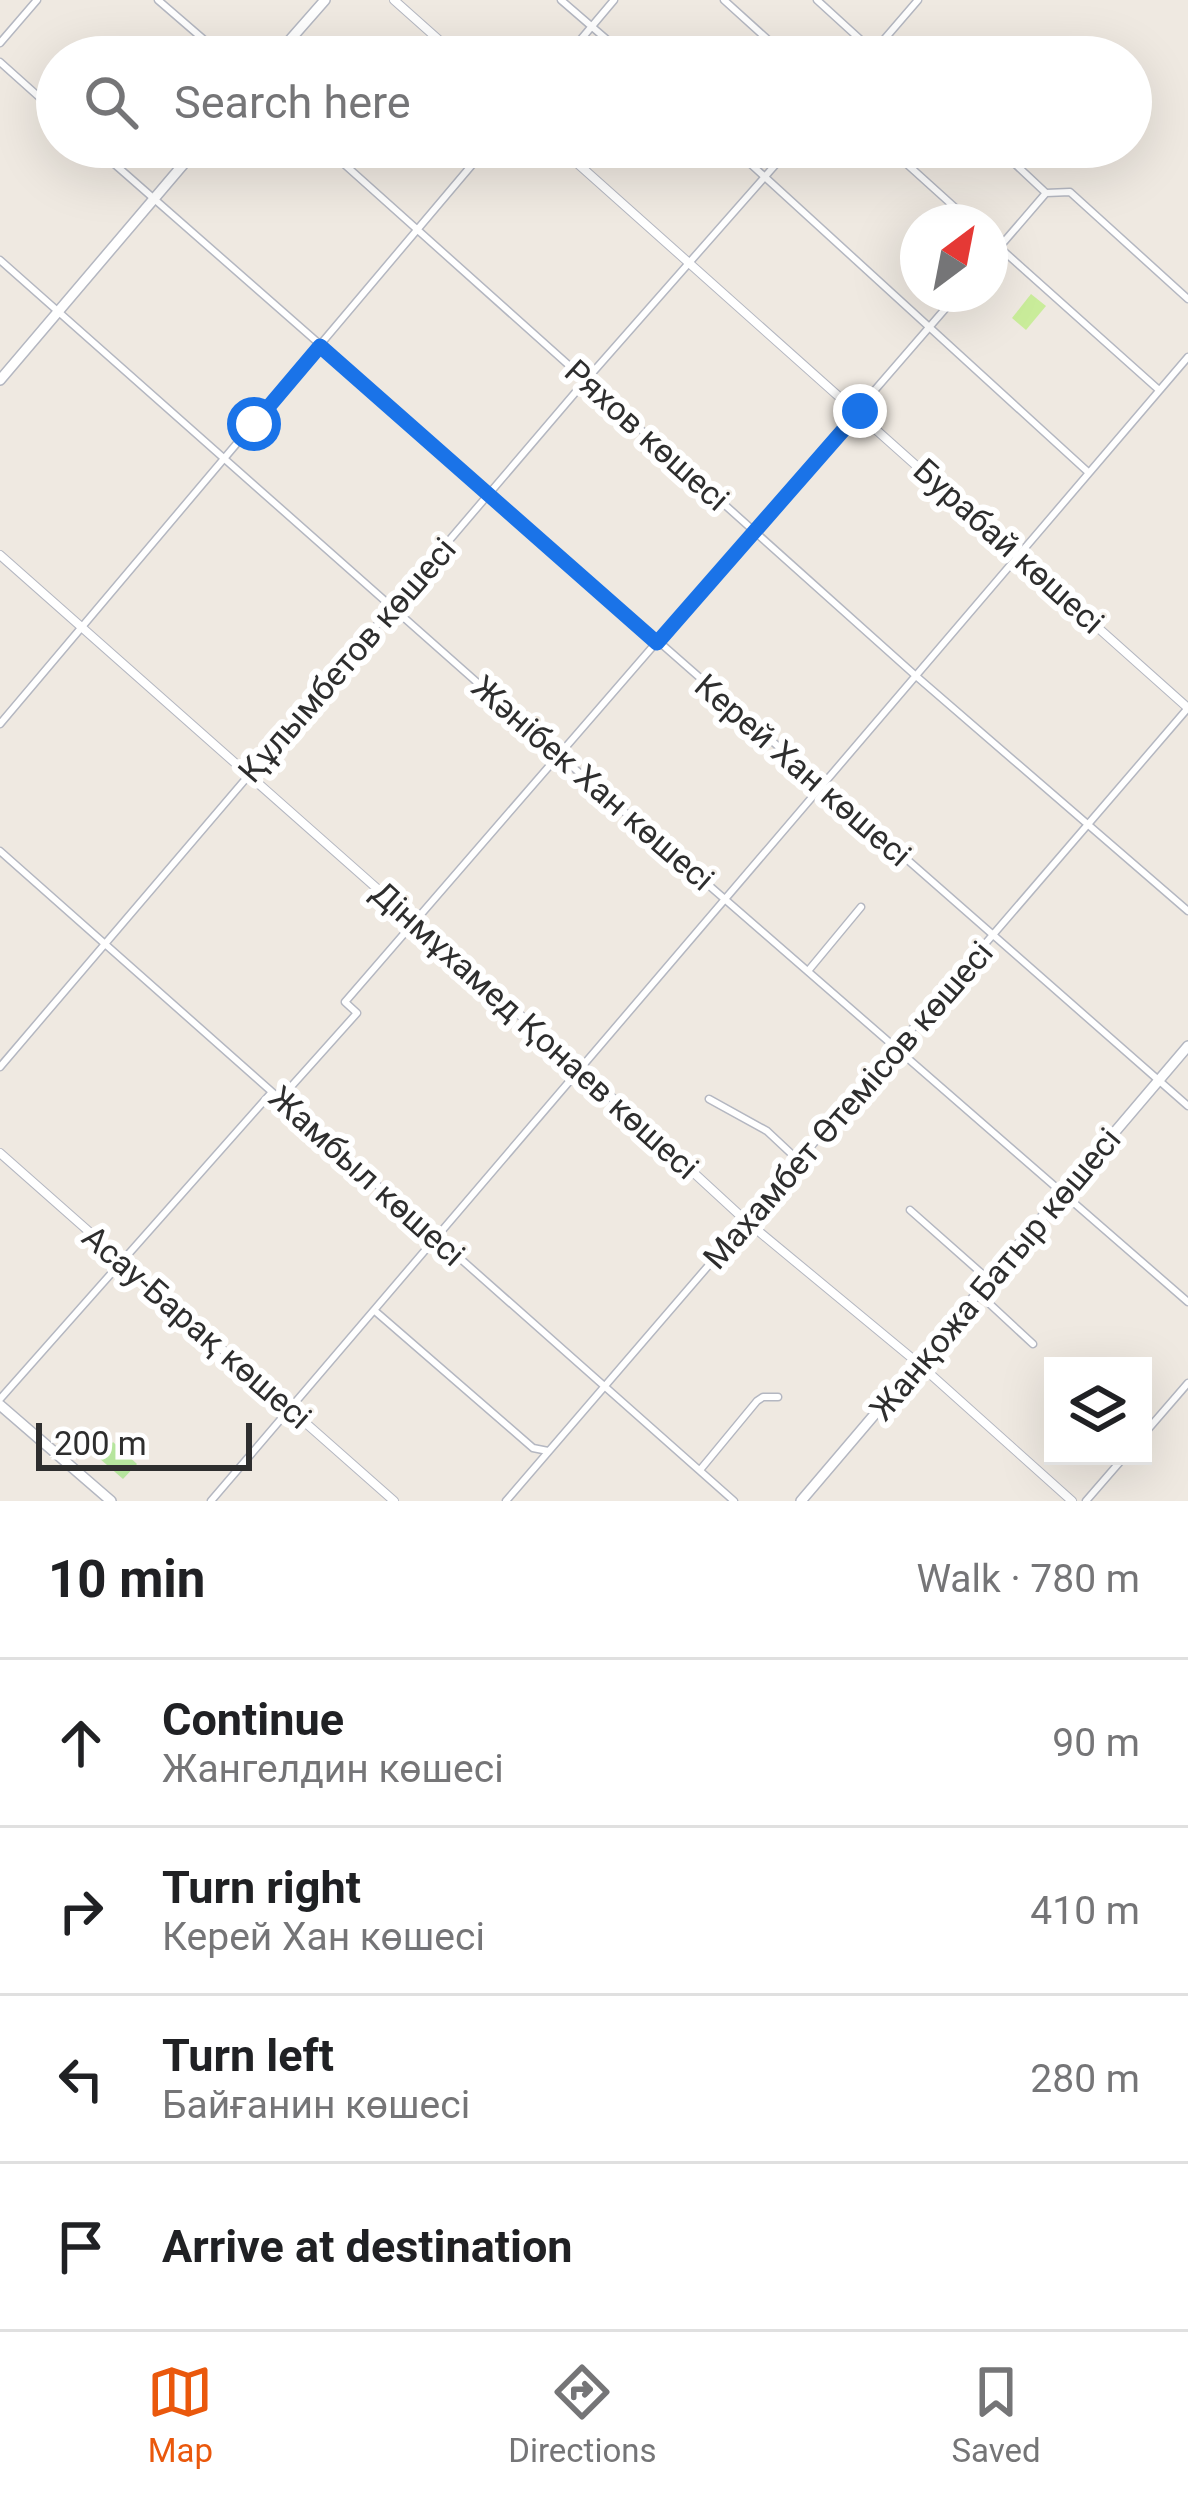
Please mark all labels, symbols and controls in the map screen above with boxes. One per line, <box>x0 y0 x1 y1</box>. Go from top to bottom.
search box <box>36 36 1152 168</box>
icon: search <box>78 69 144 135</box>
text: Search here <box>174 76 411 129</box>
north arrow <box>900 204 1008 312</box>
street label: Ряхов көшесі <box>557 351 737 519</box>
route end <box>833 384 887 438</box>
route start <box>227 397 281 451</box>
street label: Бурабай көшесі <box>906 450 1112 642</box>
street label: Құлымбетов көшесі <box>230 530 464 790</box>
street label: Керей Хан көшесі <box>687 666 919 874</box>
street label: Жәнібек Хан көшесі <box>464 667 722 899</box>
street label: Дінмұхамед Қонаев көшесі <box>364 873 706 1187</box>
street label: Махамбет Өтемісов көшесі <box>695 933 1001 1277</box>
street label: Жамбыл көшесі <box>261 1078 473 1274</box>
street label: Жанқожа Батыр көшесі <box>862 1120 1128 1428</box>
street label: Асау-Барақ көшесі <box>75 1217 319 1437</box>
map controls <box>1044 1357 1152 1465</box>
button: layers <box>1044 1357 1152 1465</box>
scale bar <box>36 1417 252 1470</box>
text: 200 m <box>54 1424 147 1463</box>
text: 10 min <box>48 1550 205 1609</box>
text: Walk · 780 m <box>916 1556 1140 1602</box>
text: Continue <box>162 1693 344 1746</box>
icon: ahead <box>48 1710 114 1776</box>
text: 90 m <box>1052 1720 1140 1766</box>
text: Жангелдин көшесі <box>162 1746 504 1792</box>
text: Turn right <box>162 1861 361 1914</box>
icon: right <box>48 1878 114 1944</box>
text: 410 m <box>1030 1888 1140 1934</box>
text: Керей Хан көшесі <box>162 1914 485 1960</box>
text: Turn left <box>162 2029 334 2082</box>
icon: left <box>48 2046 114 2112</box>
text: 280 m <box>1030 2056 1140 2102</box>
text: Байғанин көшесі <box>162 2082 470 2128</box>
icon: arrive <box>48 2214 114 2280</box>
text: Arrive at destination <box>162 2220 573 2273</box>
tab: Map <box>147 2359 213 2470</box>
tab: Directions <box>508 2359 657 2470</box>
tab: Saved <box>951 2359 1041 2470</box>

